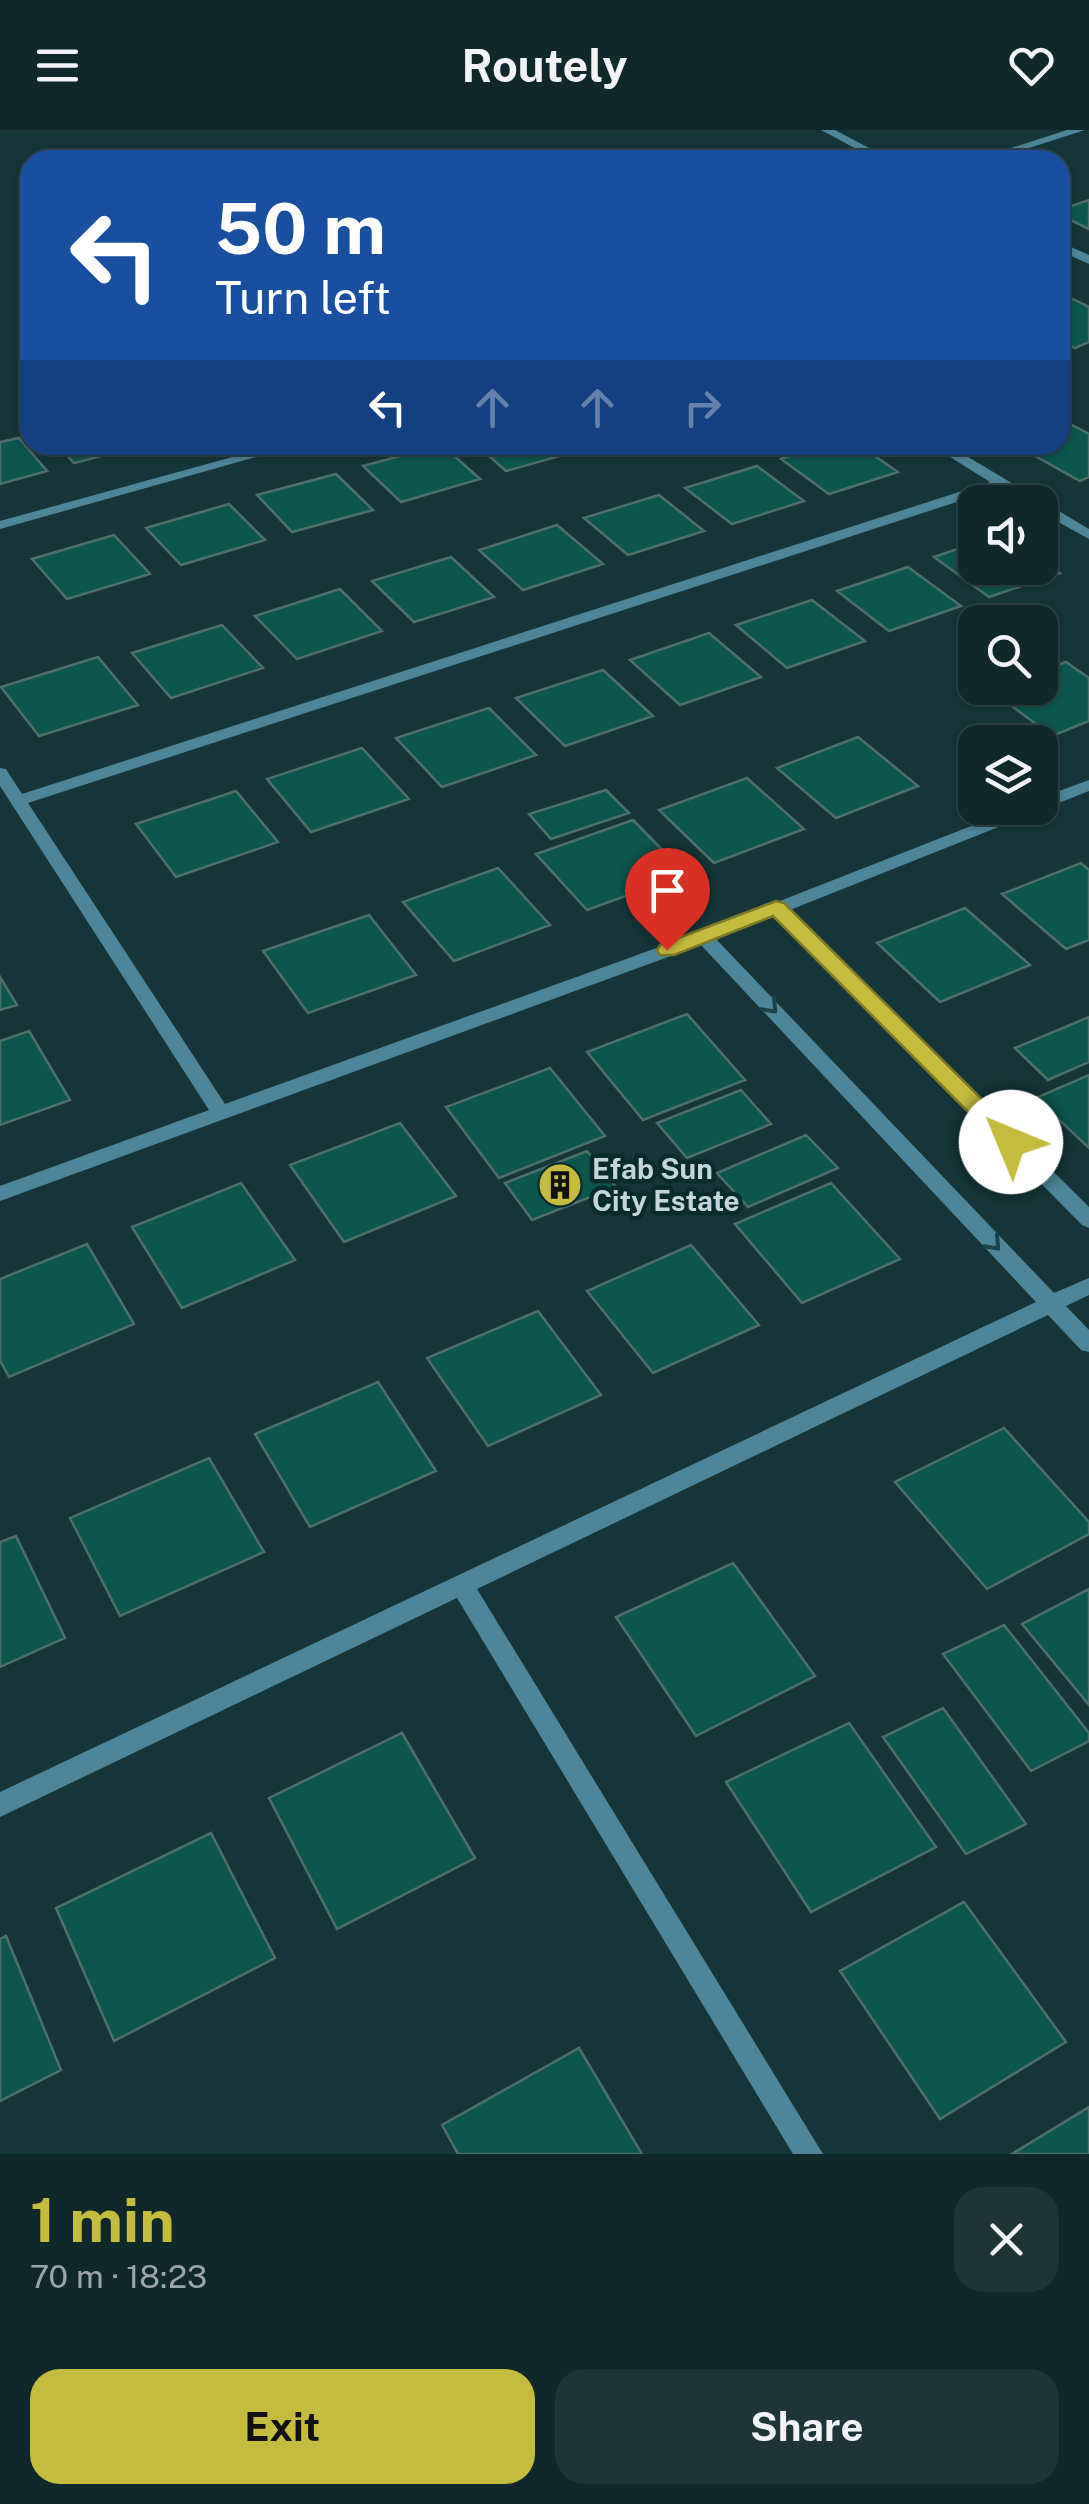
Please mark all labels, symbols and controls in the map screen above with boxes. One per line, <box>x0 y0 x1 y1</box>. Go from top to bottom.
icon: menu <box>30 38 85 93</box>
icon: heart <box>1004 38 1059 93</box>
text: Routely <box>462 39 627 92</box>
text: 50 m <box>215 187 386 270</box>
icon: left <box>50 190 180 320</box>
text: Turn left <box>215 271 391 324</box>
icon: left <box>360 380 415 435</box>
icon: ahead <box>465 380 520 435</box>
icon: ahead <box>570 380 625 435</box>
icon: right <box>675 380 730 435</box>
map controls <box>958 485 1058 825</box>
button: sound <box>958 485 1058 585</box>
button: search <box>958 605 1058 705</box>
button: layers <box>958 725 1058 825</box>
pin <box>625 848 710 951</box>
icon: arrive <box>640 863 695 918</box>
one-way arrow <box>759 996 777 1014</box>
position arrow <box>959 1090 1063 1194</box>
place label: Efab Sun City Estate <box>592 1152 740 1217</box>
building icon: Efab Sun City Estate <box>537 1162 583 1208</box>
one-way arrow <box>982 1232 1000 1250</box>
text: 1 min <box>30 2185 175 2256</box>
button: close <box>954 2187 1059 2292</box>
text: 70 m · 18:23 <box>30 2258 207 2295</box>
button: Exit <box>30 2369 535 2484</box>
button: Share <box>555 2369 1059 2484</box>

